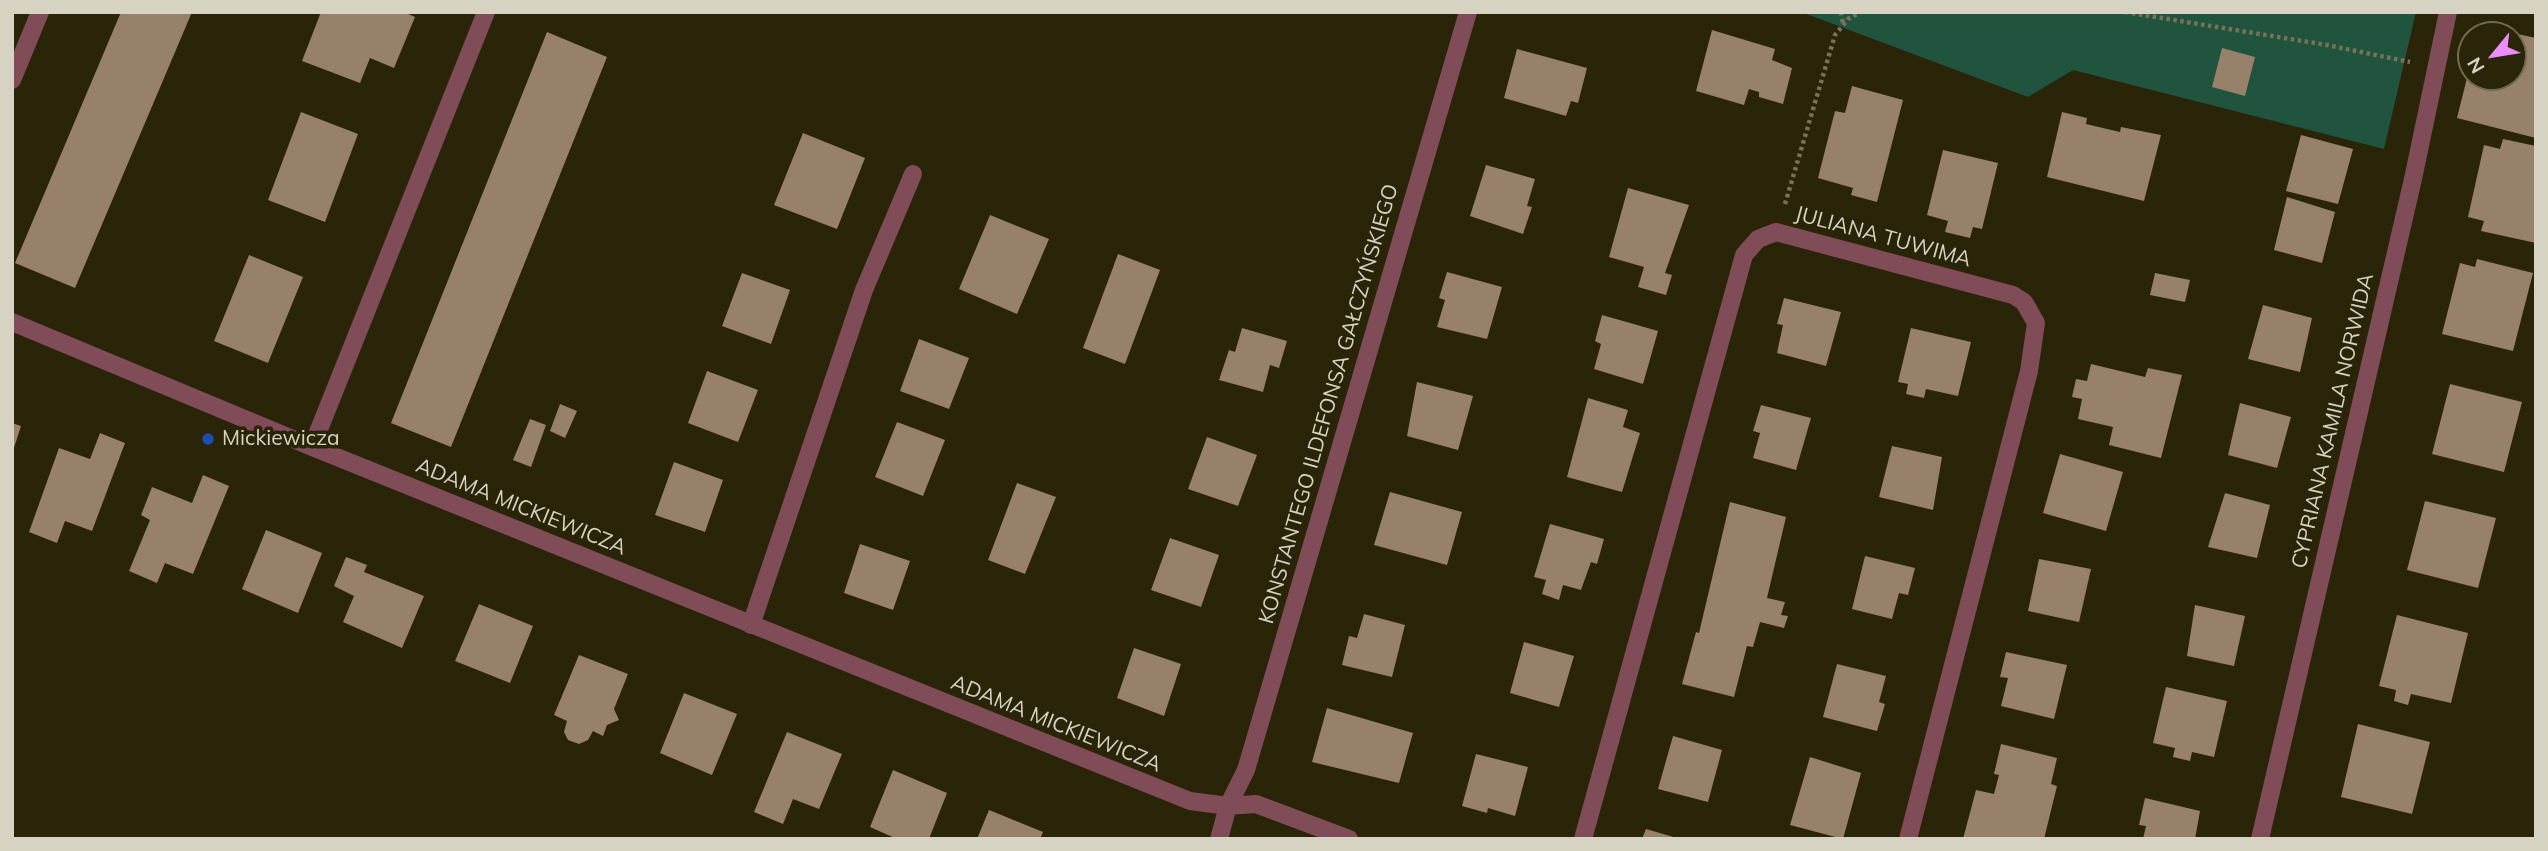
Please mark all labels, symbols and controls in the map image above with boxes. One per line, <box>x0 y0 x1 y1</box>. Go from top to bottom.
north arrow <box>2457 21 2527 91</box>
text: N <box>2462 53 2490 78</box>
street label: KONSTANTEGO ILDEFONSA GAŁCZYŃSKIEGO <box>1254 181 1404 627</box>
street label: JULIANA TUWIMA <box>1792 201 1974 273</box>
street label: CYPRIANA KAMILA NORWIDA <box>2287 271 2379 571</box>
place label: Mickiewicza <box>222 426 340 452</box>
marker: Mickiewicza <box>200 431 216 447</box>
street label: ADAMA MICKIEWICZA <box>412 453 630 561</box>
street label: ADAMA MICKIEWICZA <box>947 670 1165 778</box>

